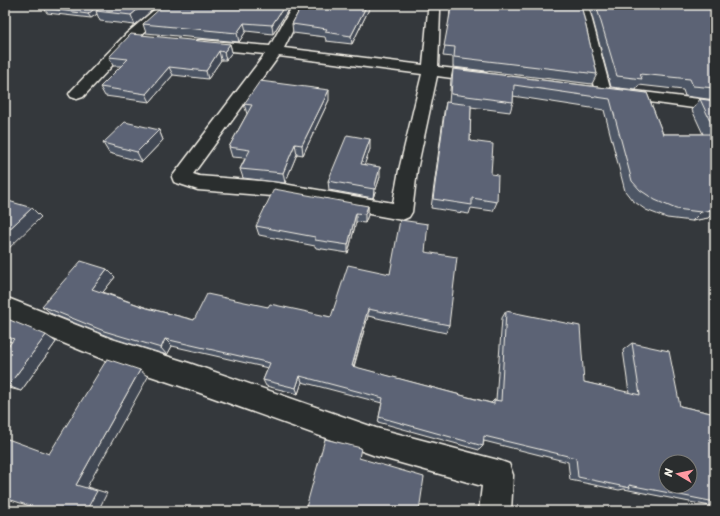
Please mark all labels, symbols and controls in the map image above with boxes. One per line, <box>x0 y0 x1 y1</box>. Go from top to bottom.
north arrow <box>658 454 698 494</box>
text: N <box>658 467 679 479</box>

